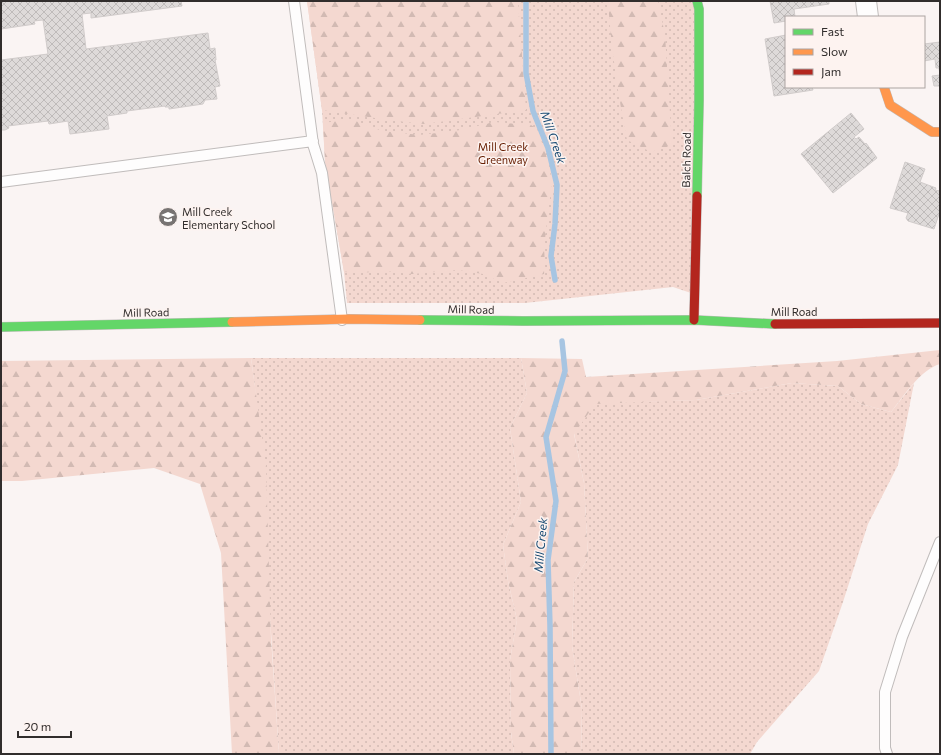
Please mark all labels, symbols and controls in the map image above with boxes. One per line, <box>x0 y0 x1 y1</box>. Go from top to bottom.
legend <box>785 16 925 88</box>
text: Fast <box>821 24 844 38</box>
text: Slow <box>821 44 848 58</box>
text: Jam <box>821 64 841 79</box>
water label: Mill Creek <box>538 109 570 166</box>
street label: Balch Road <box>679 132 693 188</box>
park label: Mill Creek Greenway <box>478 140 528 166</box>
place label: Mill Creek Elementary School <box>182 205 275 231</box>
school or university icon: Mill Creek Elementary School <box>157 206 179 228</box>
street label: Mill Road <box>448 302 494 316</box>
street label: Mill Road <box>123 305 169 319</box>
street label: Mill Road <box>771 305 817 318</box>
water label: Mill Creek <box>531 517 549 573</box>
scale bar <box>18 713 71 739</box>
text: 20 m <box>24 719 51 733</box>

